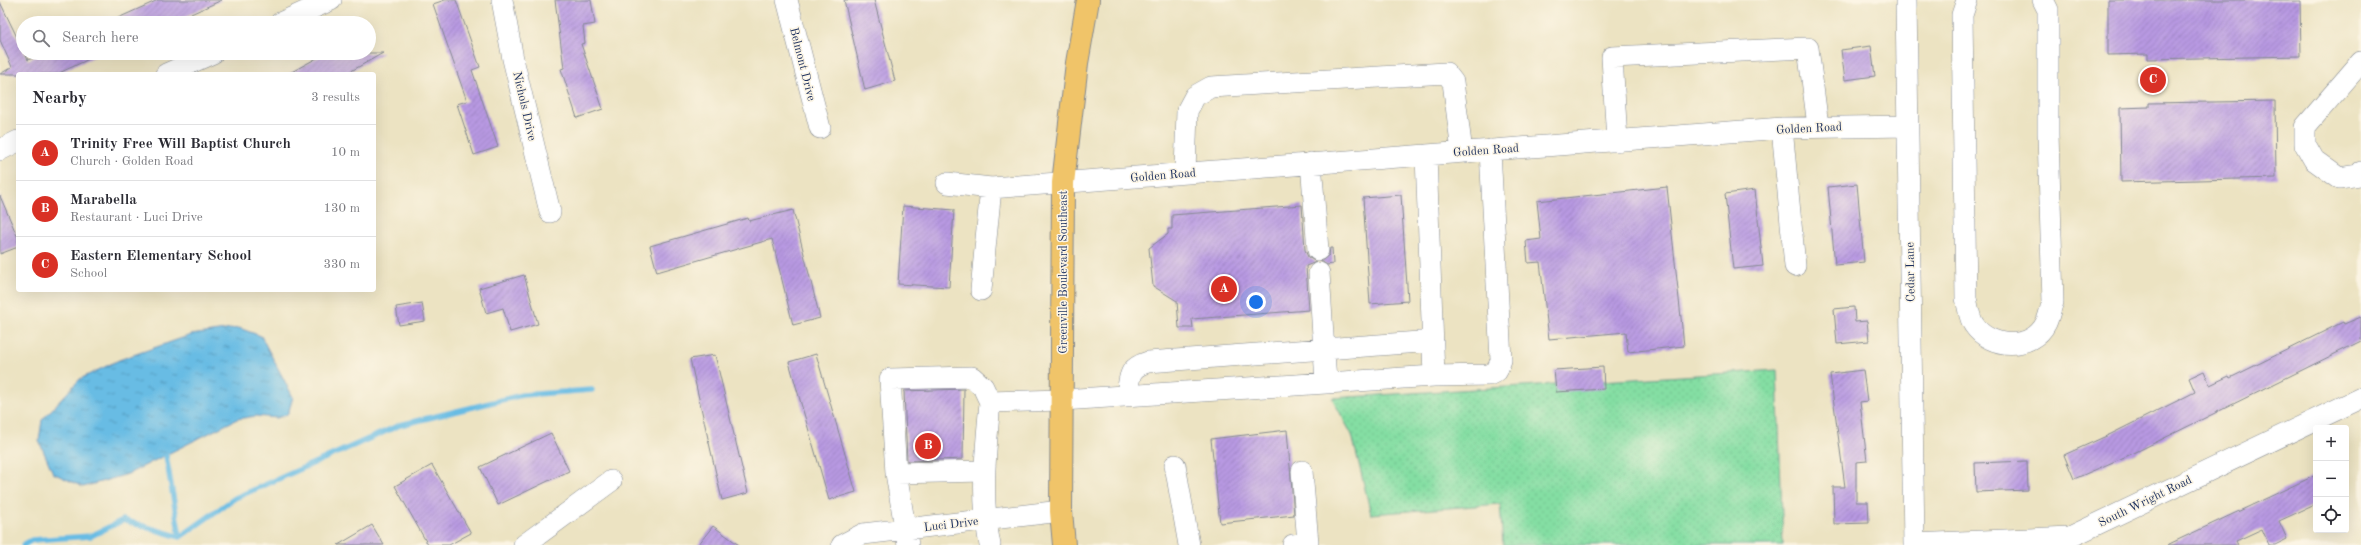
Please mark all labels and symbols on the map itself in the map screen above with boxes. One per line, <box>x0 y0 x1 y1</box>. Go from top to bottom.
street label: Belmont Drive <box>787 26 817 103</box>
pin: C <box>2140 65 2166 95</box>
street label: Nichols Drive <box>510 70 538 143</box>
street label: Golden Road <box>1776 121 1842 137</box>
street label: Golden Road <box>1453 143 1520 159</box>
street label: Golden Road <box>1130 167 1197 185</box>
street label: Greenville Boulevard Southeast <box>1058 190 1070 354</box>
street label: Cedar Lane <box>1904 241 1918 302</box>
pin: A <box>1211 274 1237 304</box>
your location <box>1246 292 1266 312</box>
pin: B <box>915 431 941 461</box>
street label: South Wright Road <box>2097 474 2194 530</box>
street label: Luci Drive <box>923 516 980 534</box>

